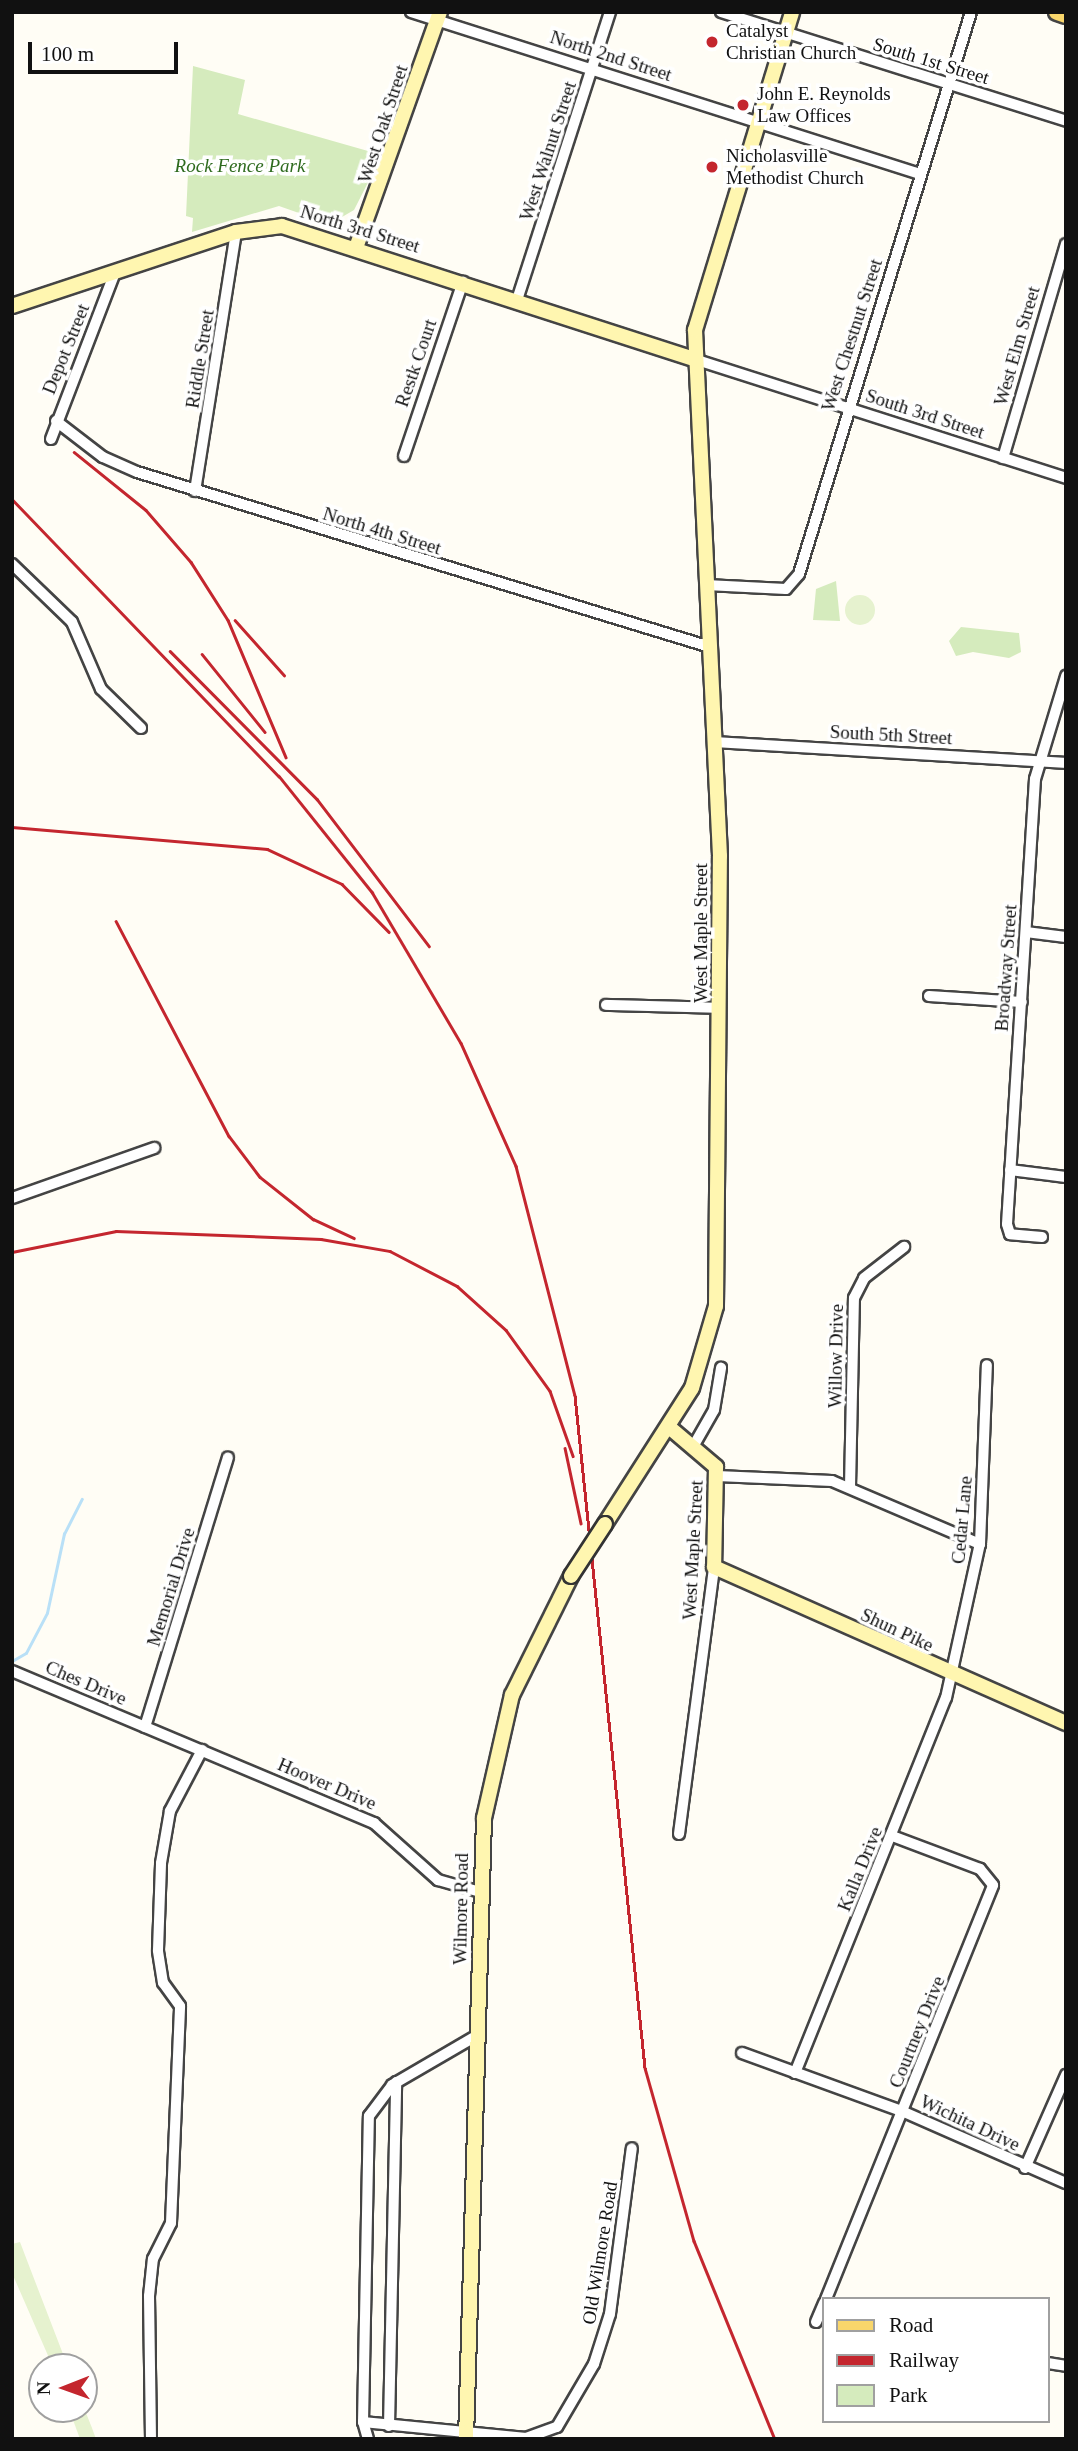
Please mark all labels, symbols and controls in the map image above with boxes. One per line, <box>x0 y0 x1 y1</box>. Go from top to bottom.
place label: Catalyst Christian Church <box>726 20 856 64</box>
street label: North 2nd Street <box>547 26 675 86</box>
scale bar <box>32 28 182 72</box>
street label: South 1st Street <box>870 33 992 89</box>
marker: Catalyst Christian Church <box>704 34 720 50</box>
text: 100 m <box>41 42 94 66</box>
street label: West Oak Street <box>353 62 413 186</box>
street label: West Walnut Street <box>515 78 581 224</box>
place label: John E. Reynolds Law Offices <box>757 83 891 127</box>
marker: John E. Reynolds Law Offices <box>735 97 751 113</box>
place label: Nicholasville Methodist Church <box>726 145 864 189</box>
park label: Rock Fence Park <box>175 155 305 177</box>
marker: Nicholasville Methodist Church <box>704 159 720 175</box>
street label: North 3rd Street <box>298 200 422 258</box>
street label: West Chestnut Street <box>817 256 887 414</box>
street label: West Elm Street <box>989 284 1045 408</box>
street label: Depot Street <box>38 300 94 398</box>
street label: Riddle Street <box>181 308 219 410</box>
street label: Restk Court <box>390 316 442 410</box>
street label: South 3rd Street <box>863 384 987 444</box>
street label: North 4th Street <box>320 502 444 560</box>
street label: South 5th Street <box>829 720 953 750</box>
street label: West Maple Street <box>690 863 712 1003</box>
street label: Broadway Street <box>990 904 1022 1032</box>
street label: Willow Drive <box>824 1304 848 1408</box>
street label: Cedar Lane <box>947 1475 977 1565</box>
street label: West Maple Street <box>678 1480 708 1620</box>
street label: Memorial Drive <box>142 1525 200 1649</box>
street label: Shun Pike <box>857 1603 937 1657</box>
street label: Ches Drive <box>42 1656 130 1710</box>
street label: Hoover Drive <box>274 1753 380 1815</box>
street label: Kalla Drive <box>833 1823 887 1915</box>
street label: Wilmore Road <box>449 1853 473 1965</box>
street label: Courtney Drive <box>884 1973 950 2091</box>
street label: Wichita Drive <box>917 2090 1023 2156</box>
street label: Old Wilmore Road <box>577 2180 623 2326</box>
legend <box>822 2297 1050 2423</box>
text: Road <box>889 2313 933 2337</box>
text: Railway <box>889 2348 959 2372</box>
north arrow <box>28 2353 98 2423</box>
text: N <box>33 2381 54 2395</box>
text: Park <box>889 2383 928 2407</box>

